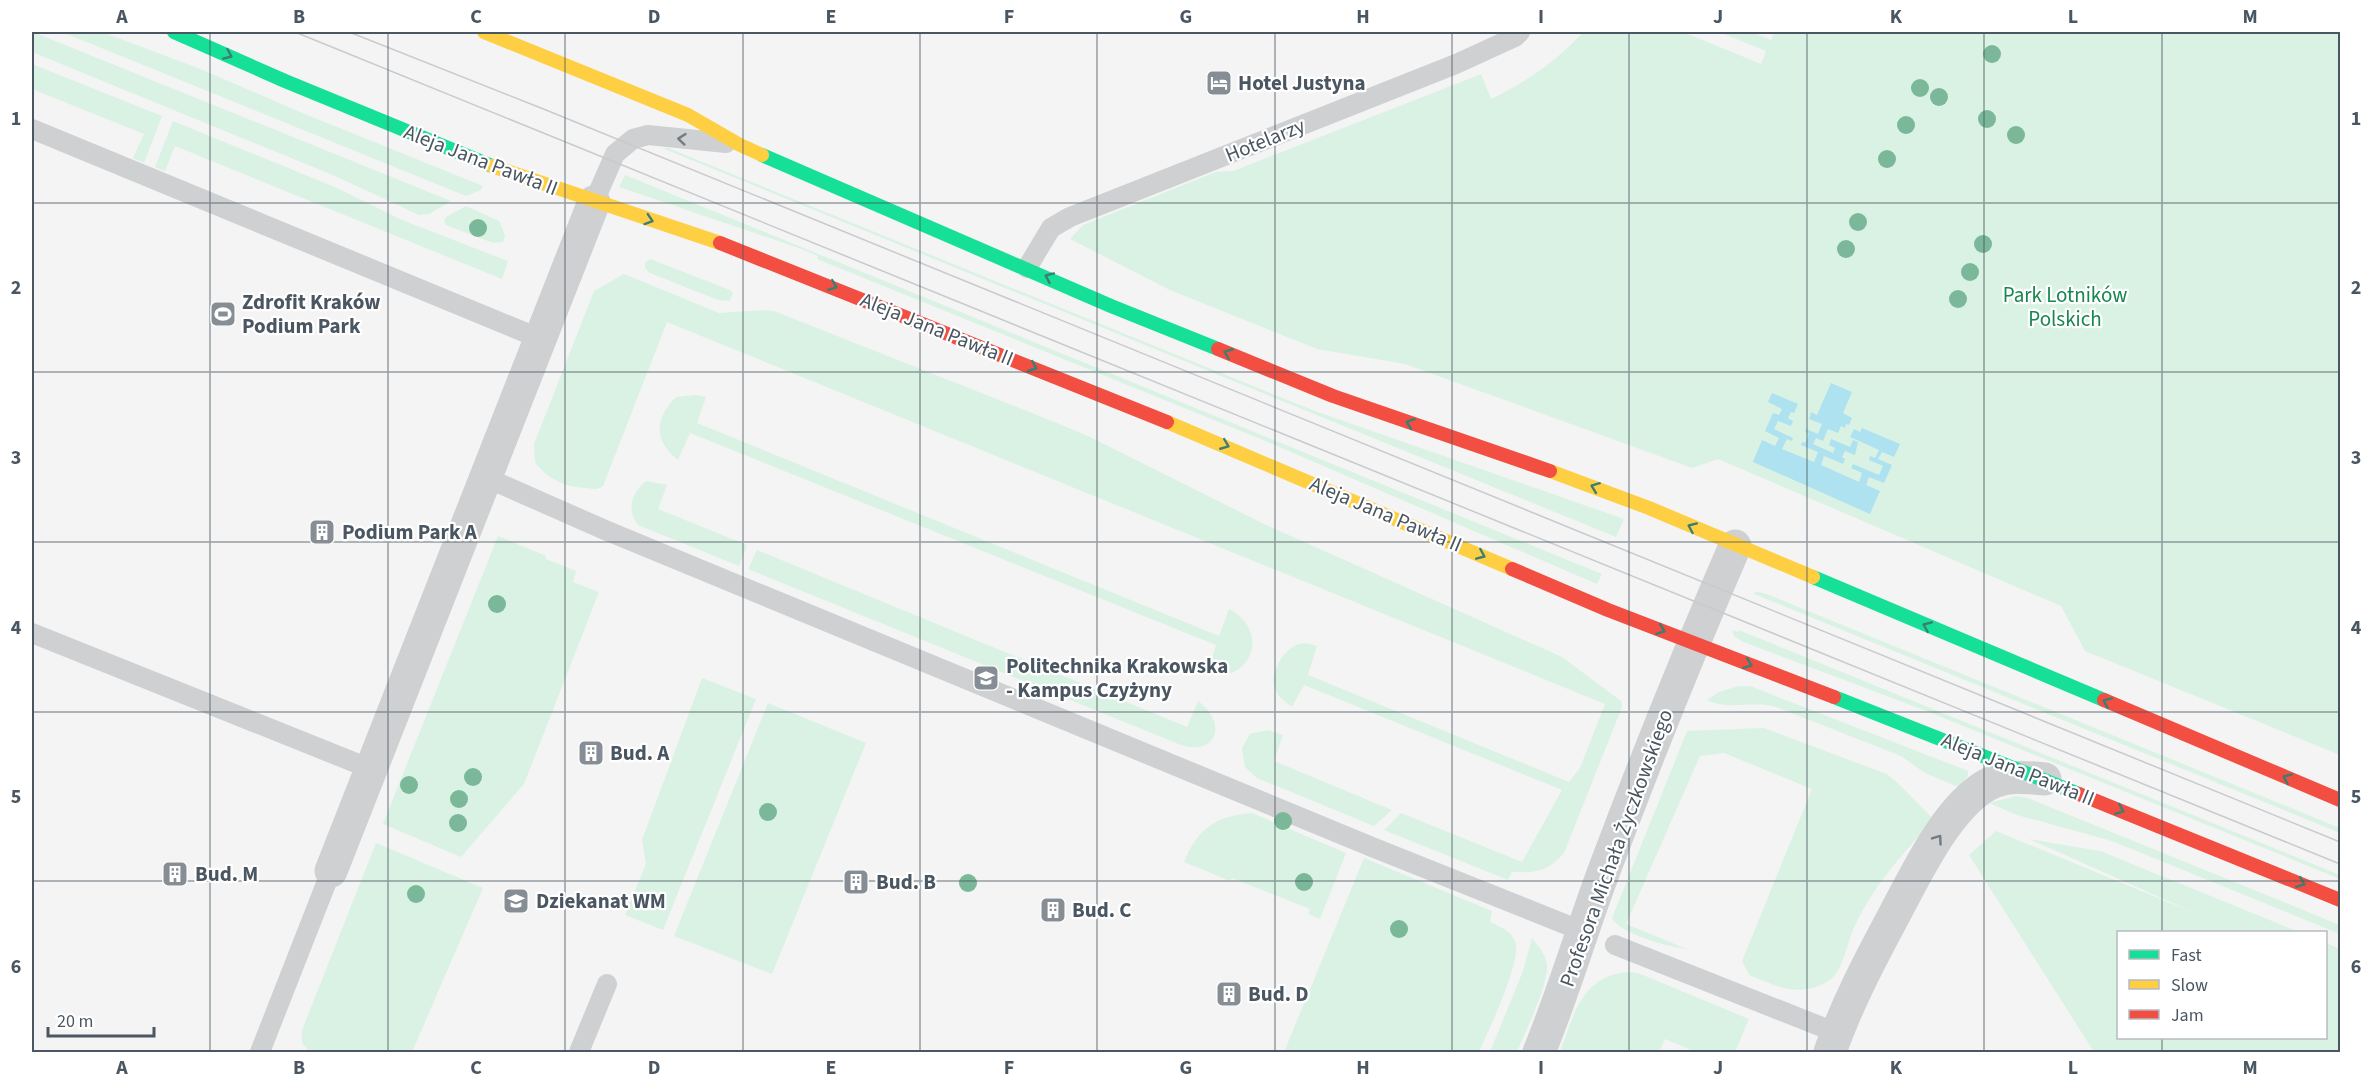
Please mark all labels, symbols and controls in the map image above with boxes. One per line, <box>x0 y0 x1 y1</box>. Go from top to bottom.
text: A <box>115 3 128 31</box>
text: B <box>293 3 305 31</box>
text: C <box>470 3 482 31</box>
text: D <box>648 3 660 31</box>
text: E <box>826 3 836 31</box>
text: F <box>1004 3 1014 31</box>
text: G <box>1180 3 1192 31</box>
text: H <box>1356 3 1370 31</box>
text: I <box>1538 3 1544 31</box>
text: J <box>1713 3 1723 31</box>
text: K <box>1890 3 1903 31</box>
text: L <box>2068 3 2078 31</box>
text: M <box>2242 3 2258 31</box>
one-way arrow <box>221 48 232 60</box>
hotel icon: Hotel Justyna <box>1204 68 1234 98</box>
place label: Hotel Justyna <box>1238 68 1366 98</box>
text: 1 <box>11 105 21 133</box>
text: 1 <box>2351 105 2361 133</box>
street label: Hotelarzy <box>1221 110 1310 170</box>
street label: Aleja Jana Pawła II <box>400 117 562 203</box>
one-way arrow <box>677 133 687 146</box>
one-way arrow <box>643 213 654 226</box>
one-way arrow <box>1044 273 1055 285</box>
text: 2 <box>11 274 21 302</box>
text: 2 <box>2351 274 2361 302</box>
one-way arrow <box>826 279 837 291</box>
park label: Park Lotników Polskich <box>2003 280 2127 334</box>
street label: Aleja Jana Pawła II <box>856 285 1018 373</box>
place label: Zdrofit Kraków Podium Park <box>242 287 380 341</box>
sports icon: Zdrofit Kraków Podium Park <box>208 299 238 329</box>
one-way arrow <box>1224 348 1235 360</box>
one-way arrow <box>1027 360 1038 372</box>
one-way arrow <box>1405 418 1416 431</box>
one-way arrow <box>1218 438 1229 450</box>
text: 3 <box>11 444 21 472</box>
text: 3 <box>2351 444 2361 472</box>
street label: Aleja Jana Pawła II <box>1305 468 1467 560</box>
one-way arrow <box>1590 482 1601 494</box>
building icon: Podium Park A <box>307 517 337 547</box>
place label: Podium Park A <box>342 517 478 547</box>
one-way arrow <box>1687 522 1698 534</box>
one-way arrow <box>1475 548 1486 560</box>
text: 4 <box>11 614 22 642</box>
text: 4 <box>2351 614 2362 642</box>
one-way arrow <box>1922 621 1933 633</box>
one-way arrow <box>1655 623 1666 635</box>
place label: Politechnika Krakowska - Kampus Czyżyny <box>1006 651 1228 705</box>
one-way arrow <box>1742 656 1753 669</box>
school or university icon: Politechnika Krakowska - Kampus Czyżyny <box>971 663 1001 693</box>
one-way arrow <box>2102 697 2113 709</box>
street label: Profesora Michała Życzkowskiego <box>1552 705 1680 991</box>
street label: Aleja Jana Pawła II <box>1937 725 2099 813</box>
building icon: Bud. A <box>576 738 606 768</box>
place label: Bud. A <box>610 738 670 768</box>
one-way arrow <box>2282 773 2293 785</box>
text: 5 <box>11 783 21 811</box>
text: 5 <box>2351 783 2361 811</box>
one-way arrow <box>2114 803 2125 815</box>
one-way arrow <box>1931 834 1942 845</box>
building icon: Bud. M <box>160 859 190 889</box>
place label: Bud. M <box>195 859 258 889</box>
building icon: Bud. B <box>841 867 871 897</box>
place label: Bud. B <box>876 867 936 897</box>
one-way arrow <box>2294 876 2305 888</box>
school or university icon: Dziekanat WM <box>501 886 531 916</box>
place label: Dziekanat WM <box>536 886 666 916</box>
building icon: Bud. C <box>1038 895 1068 925</box>
place label: Bud. C <box>1072 895 1131 925</box>
legend <box>2117 931 2327 1039</box>
text: Fast <box>2171 943 2202 968</box>
text: 6 <box>11 953 21 981</box>
text: 6 <box>2351 953 2361 981</box>
text: Slow <box>2171 973 2208 998</box>
building icon: Bud. D <box>1214 979 1244 1009</box>
place label: Bud. D <box>1248 979 1309 1009</box>
scale bar <box>48 1000 154 1038</box>
text: Jam <box>2171 1003 2204 1028</box>
text: 20 m <box>57 1009 93 1034</box>
text: A <box>115 1054 128 1082</box>
text: B <box>293 1054 305 1082</box>
text: C <box>470 1054 482 1082</box>
text: D <box>648 1054 660 1082</box>
text: E <box>826 1054 836 1082</box>
text: F <box>1004 1054 1014 1082</box>
text: G <box>1180 1054 1192 1082</box>
text: H <box>1356 1054 1370 1082</box>
text: I <box>1538 1054 1544 1082</box>
text: J <box>1713 1054 1723 1082</box>
text: K <box>1890 1054 1903 1082</box>
text: L <box>2068 1054 2078 1082</box>
text: M <box>2242 1054 2258 1082</box>

